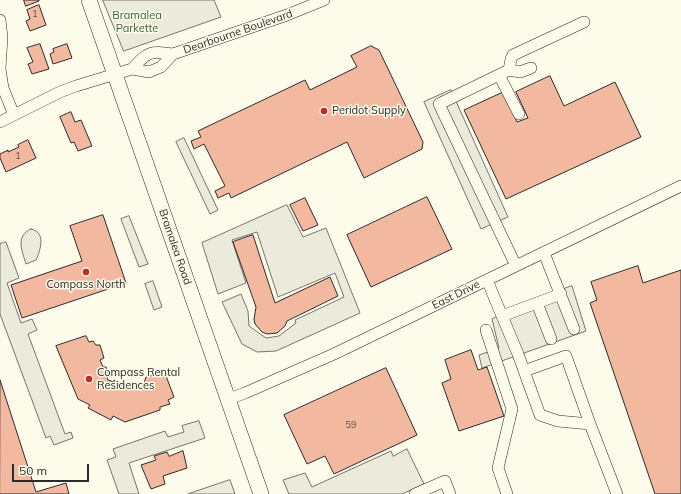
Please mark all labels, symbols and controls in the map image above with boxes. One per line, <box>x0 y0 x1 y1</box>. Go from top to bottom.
street label: Dearbourne Boulevard <box>182 7 294 57</box>
house number: 1 <box>32 9 38 19</box>
park label: Bramalea Parkette <box>112 9 162 35</box>
place label: Peridot Supply <box>332 104 406 118</box>
marker: Peridot Supply <box>319 106 329 116</box>
house number: 1 <box>15 151 21 161</box>
street label: Bramalea Road <box>156 207 194 287</box>
marker: Compass North <box>81 267 91 277</box>
place label: Compass North <box>46 278 126 292</box>
street label: East Drive <box>430 278 482 312</box>
place label: Compass Rental Residences <box>97 366 180 392</box>
marker: Compass Rental Residences <box>84 374 94 384</box>
house number: 59 <box>346 420 356 430</box>
scale bar <box>14 456 91 482</box>
text: 50 m <box>19 463 47 478</box>

